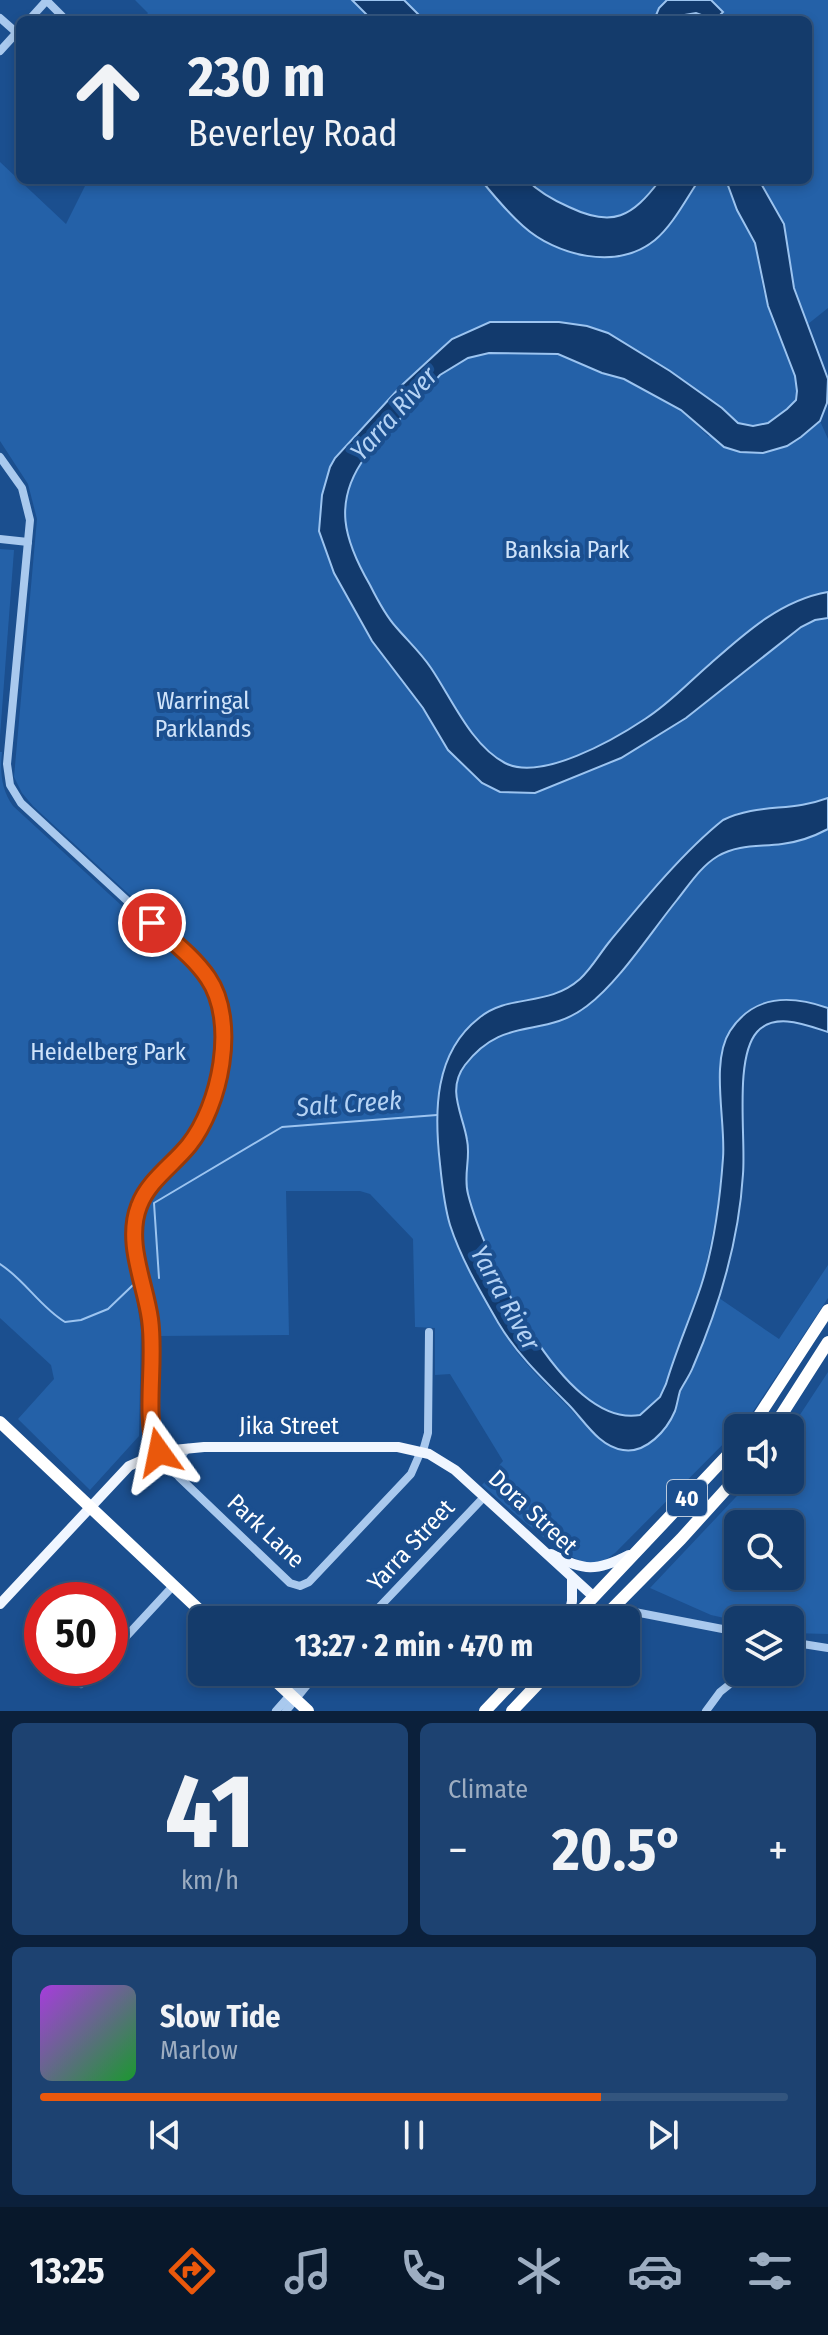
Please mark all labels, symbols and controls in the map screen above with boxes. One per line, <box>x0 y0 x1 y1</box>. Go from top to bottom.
text: 230 m <box>188 44 325 111</box>
icon: ahead <box>56 48 160 152</box>
text: Beverley Road <box>188 112 398 156</box>
water label: Yarra River <box>344 360 445 467</box>
park label: Banksia Park <box>505 536 630 564</box>
park label: Warringal Parklands <box>155 687 251 743</box>
pin <box>118 889 186 957</box>
icon: arrive <box>130 901 174 945</box>
park label: Heidelberg Park <box>30 1038 187 1066</box>
water label: Salt Creek <box>294 1085 403 1123</box>
water label: Yarra River <box>464 1240 547 1357</box>
position arrow <box>117 1410 201 1494</box>
street label: Jika Street <box>239 1412 339 1440</box>
map controls <box>724 1414 804 1686</box>
button: sound <box>724 1414 804 1494</box>
street label: Dora Street <box>483 1464 583 1560</box>
road number: 40 <box>667 1480 707 1516</box>
street label: Park Lane <box>222 1488 310 1574</box>
street label: Yarra Street <box>362 1494 460 1596</box>
button: search <box>724 1510 804 1590</box>
speed limit sign: 50 <box>24 1582 128 1686</box>
button: layers <box>724 1606 804 1686</box>
text: 13:27 · 2 min · 470 m <box>295 1628 533 1664</box>
text: 41 <box>165 1750 255 1875</box>
text: Climate <box>448 1774 528 1805</box>
text: 20.5° <box>552 1814 684 1886</box>
text: − <box>448 1824 468 1877</box>
text: + <box>768 1824 788 1877</box>
text: km/h <box>181 1865 239 1896</box>
text: Slow Tide <box>160 1999 281 2035</box>
text: Marlow <box>160 2035 238 2066</box>
icon: previous <box>143 2113 187 2157</box>
icon: pause <box>392 2113 436 2157</box>
icon: next <box>641 2113 685 2157</box>
icon: directions <box>164 2243 220 2299</box>
icon: music <box>280 2243 336 2299</box>
icon: phone <box>395 2243 451 2299</box>
icon: climate <box>511 2243 567 2299</box>
icon: car <box>627 2243 683 2299</box>
icon: filters <box>742 2243 798 2299</box>
text: 13:25 <box>30 2249 105 2293</box>

